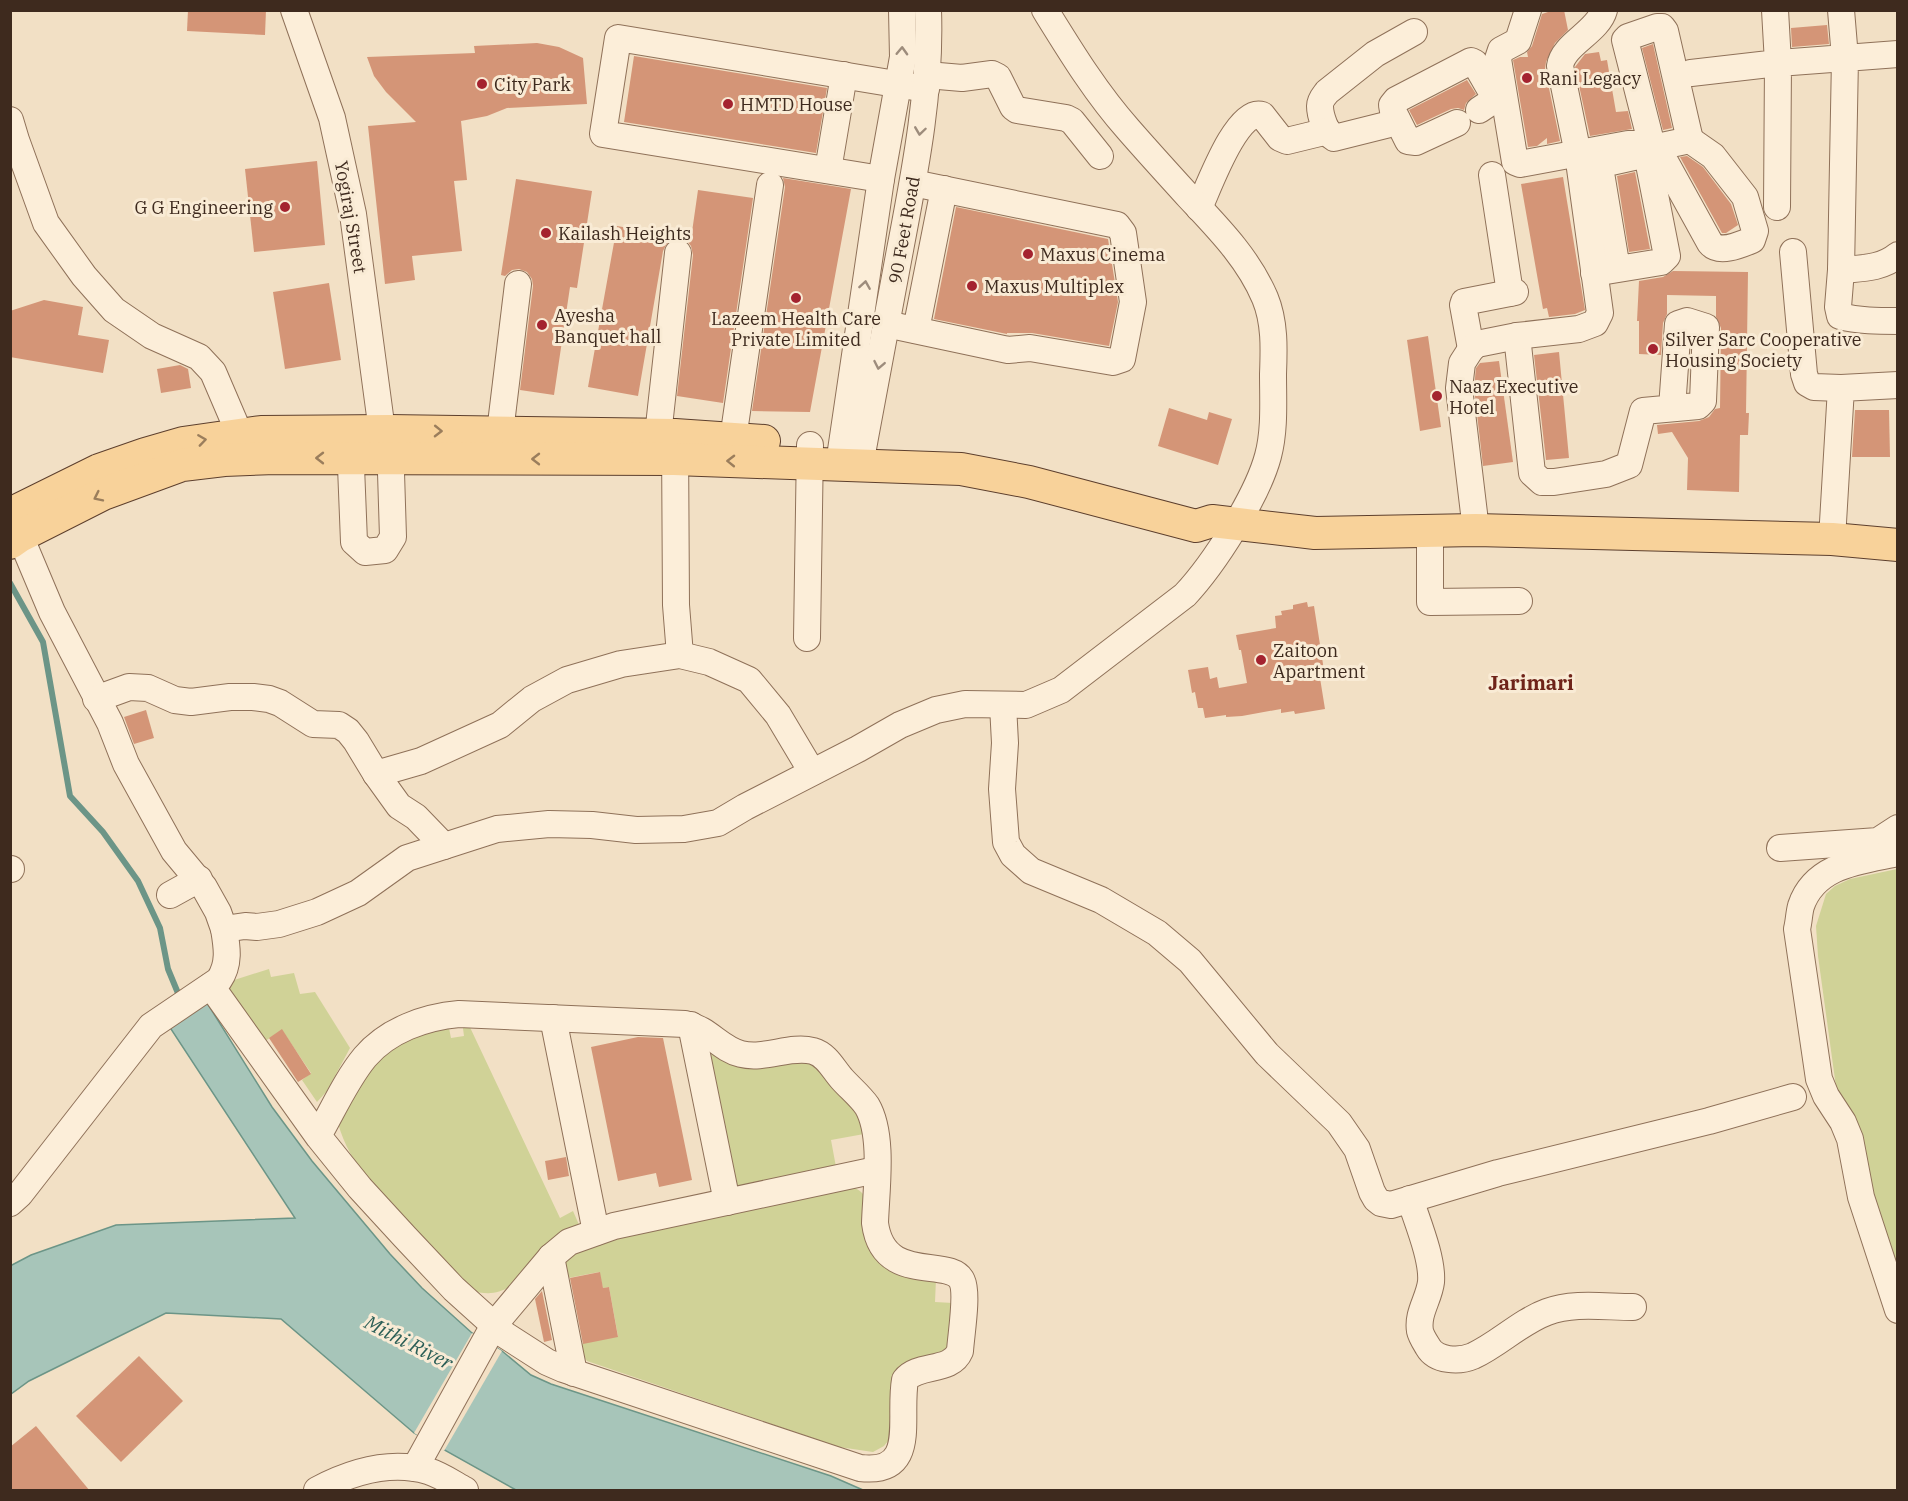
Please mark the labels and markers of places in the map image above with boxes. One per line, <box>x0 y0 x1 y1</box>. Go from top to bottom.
place label: Rani Legacy <box>1539 67 1641 90</box>
marker: Rani Legacy <box>1520 71 1534 85</box>
place label: City Park <box>494 73 571 96</box>
marker: City Park <box>475 77 489 91</box>
place label: HMTD House <box>740 93 852 116</box>
marker: HMTD House <box>721 97 735 111</box>
place label: G G Engineering <box>134 196 273 219</box>
marker: G G Engineering <box>278 200 292 214</box>
place label: Kailash Heights <box>558 222 691 245</box>
marker: Kailash Heights <box>539 226 553 240</box>
place label: Maxus Cinema <box>1040 243 1165 266</box>
marker: Maxus Cinema <box>1021 247 1035 261</box>
place label: Maxus Multiplex <box>984 275 1124 298</box>
marker: Maxus Multiplex <box>965 279 979 293</box>
marker: Lazeem Health Care Private Limited <box>789 291 803 305</box>
place label: Ayesha Banquet hall <box>554 304 661 348</box>
place label: Lazeem Health Care Private Limited <box>711 307 881 351</box>
marker: Ayesha Banquet hall <box>535 318 549 332</box>
place label: Silver Sarc Cooperative Housing Society <box>1665 328 1861 372</box>
marker: Silver Sarc Cooperative Housing Society <box>1646 342 1660 356</box>
place label: Naaz Executive Hotel <box>1449 375 1578 419</box>
marker: Naaz Executive Hotel <box>1430 389 1444 403</box>
place label: Zaitoon Apartment <box>1273 639 1365 683</box>
marker: Zaitoon Apartment <box>1254 653 1268 667</box>

